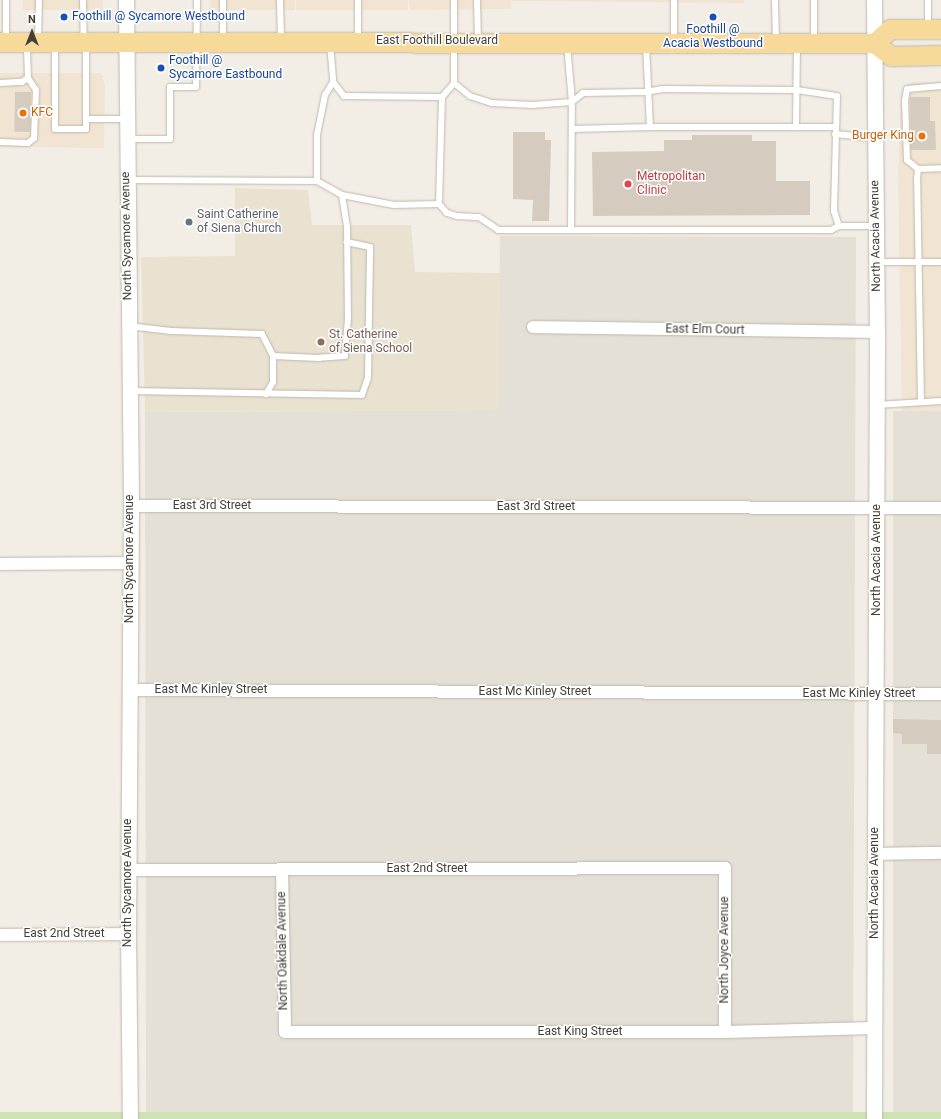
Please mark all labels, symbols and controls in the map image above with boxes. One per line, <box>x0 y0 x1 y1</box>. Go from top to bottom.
place label: Foothill @ Sycamore Westbound <box>72 10 245 24</box>
north arrow <box>12 12 52 52</box>
marker: Foothill @ Sycamore Westbound <box>59 12 69 22</box>
marker: Foothill @ Acacia Westbound <box>708 12 718 22</box>
text: N <box>28 13 36 26</box>
place label: Foothill @ Acacia Westbound <box>663 23 763 51</box>
street label: East Foothill Boulevard <box>376 34 498 48</box>
place label: Foothill @ Sycamore Eastbound <box>169 54 282 82</box>
marker: Foothill @ Sycamore Eastbound <box>156 63 166 73</box>
place label: KFC <box>31 106 53 120</box>
marker: KFC <box>18 108 28 118</box>
place label: Burger King <box>852 129 914 143</box>
marker: Burger King <box>917 131 927 141</box>
place label: Metropolitan Clinic <box>637 170 705 198</box>
street label: North Sycamore Avenue <box>119 172 135 300</box>
marker: Metropolitan Clinic <box>622 178 634 190</box>
street label: North Acacia Avenue <box>868 180 884 292</box>
place label: Saint Catherine of Siena Church <box>197 208 281 236</box>
marker: Saint Catherine of Siena Church <box>184 217 194 227</box>
street label: East Elm Court <box>665 322 745 338</box>
place label: St. Catherine of Siena School <box>329 328 412 356</box>
marker: St. Catherine of Siena School <box>316 337 326 347</box>
street label: North Sycamore Avenue <box>123 495 137 623</box>
street label: East 3rd Street <box>173 499 251 513</box>
street label: East 3rd Street <box>497 500 575 514</box>
street label: North Acacia Avenue <box>870 504 884 616</box>
street label: East Mc Kinley Street <box>155 683 267 697</box>
street label: East Mc Kinley Street <box>479 685 591 699</box>
street label: East Mc Kinley Street <box>803 687 915 701</box>
street label: North Sycamore Avenue <box>121 819 135 947</box>
street label: North Acacia Avenue <box>868 827 882 939</box>
street label: East 2nd Street <box>386 862 468 876</box>
street label: North Oakdale Avenue <box>275 891 291 1011</box>
street label: North Joyce Avenue <box>718 896 732 1004</box>
street label: East 2nd Street <box>23 927 105 941</box>
street label: East King Street <box>538 1025 622 1039</box>

